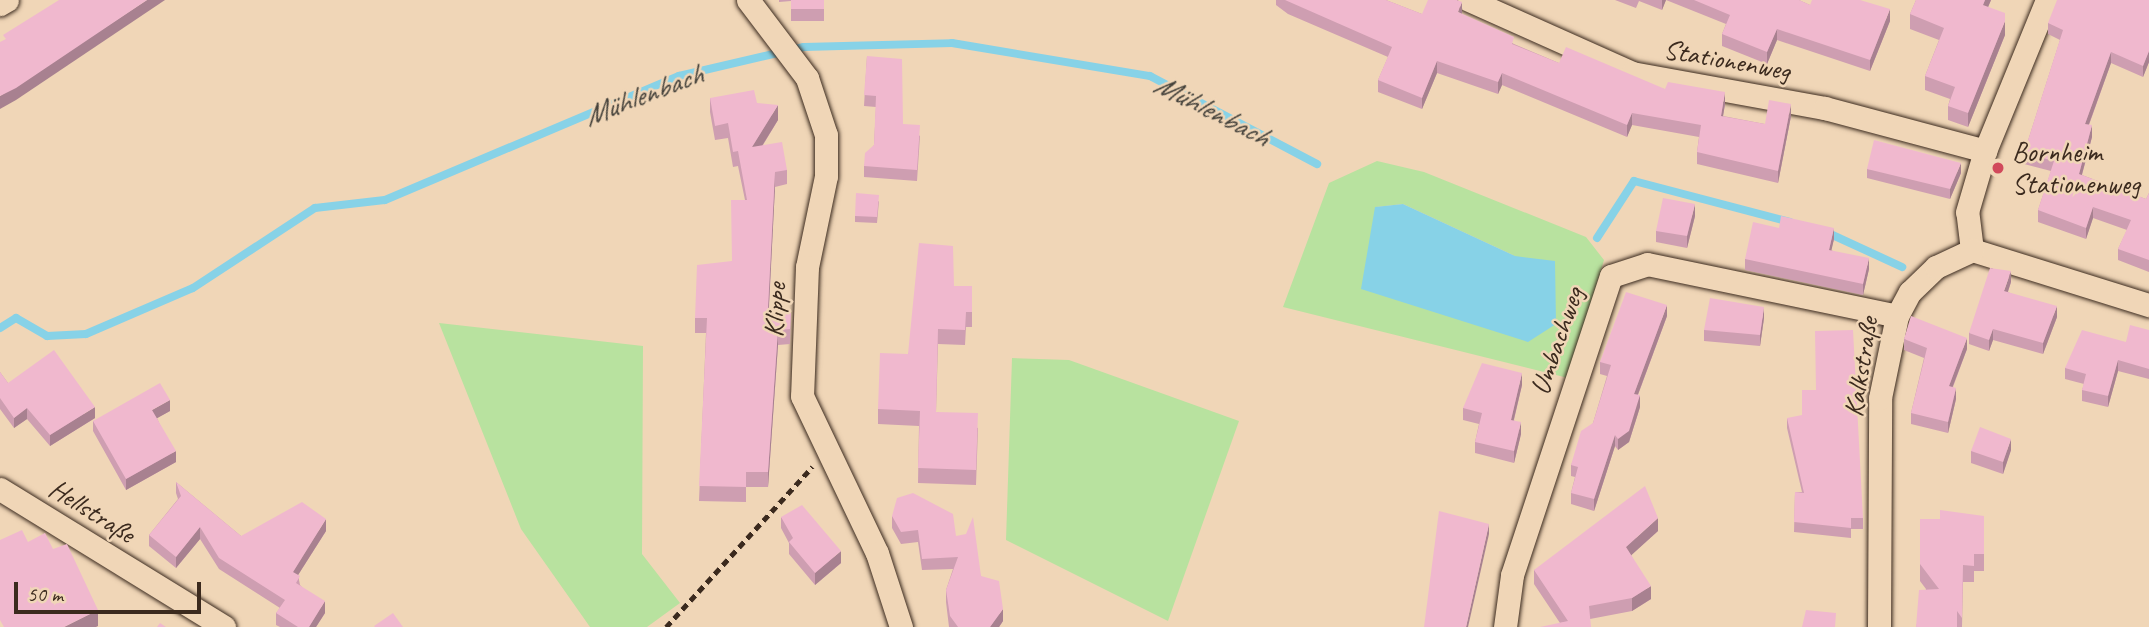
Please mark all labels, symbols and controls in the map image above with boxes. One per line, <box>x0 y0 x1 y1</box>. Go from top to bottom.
street label: Stationenweg <box>1661 32 1793 88</box>
water label: Mühlenbach <box>579 56 707 134</box>
water label: Mühlenbach <box>1149 66 1275 154</box>
place label: Bornheim Stationenweg <box>2012 135 2140 201</box>
marker: Bornheim Stationenweg <box>1990 160 2006 176</box>
street label: Klippe <box>757 282 793 338</box>
street label: Umbachweg <box>1523 283 1591 399</box>
street label: Kalkstraße <box>1837 315 1885 419</box>
street label: Hellstraße <box>43 472 141 550</box>
scale bar <box>18 568 205 612</box>
text: 50 m <box>27 581 63 607</box>

